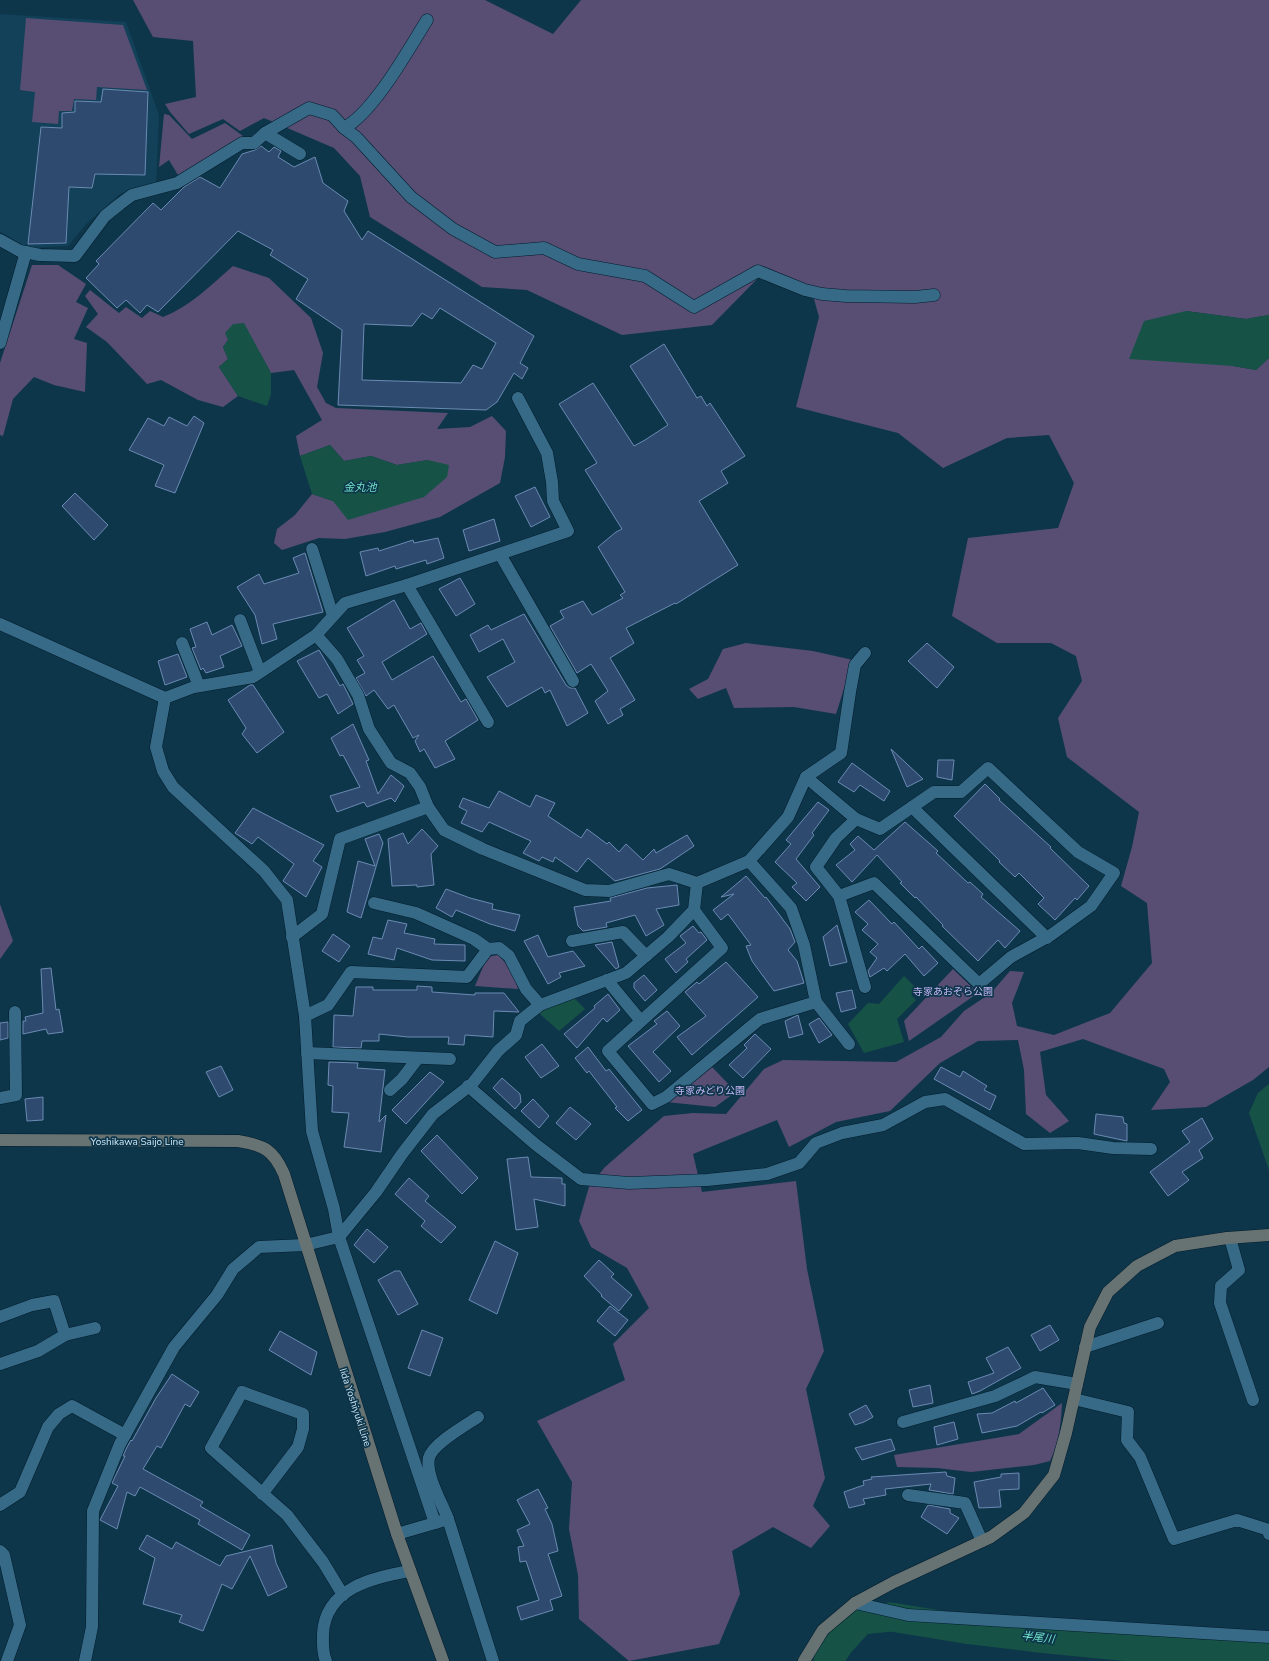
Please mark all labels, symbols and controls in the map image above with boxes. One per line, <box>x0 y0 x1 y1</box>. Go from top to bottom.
water label: 金丸池 <box>344 480 377 495</box>
park label: 寺家あおぞら公園 <box>913 985 993 999</box>
park label: 寺家みどり公園 <box>675 1084 745 1098</box>
street label: Yoshikawa Saijo Line <box>90 1135 183 1149</box>
street label: Iida Yoshiyuki Line <box>336 1366 374 1448</box>
water label: 半尾川 <box>1021 1628 1056 1647</box>

